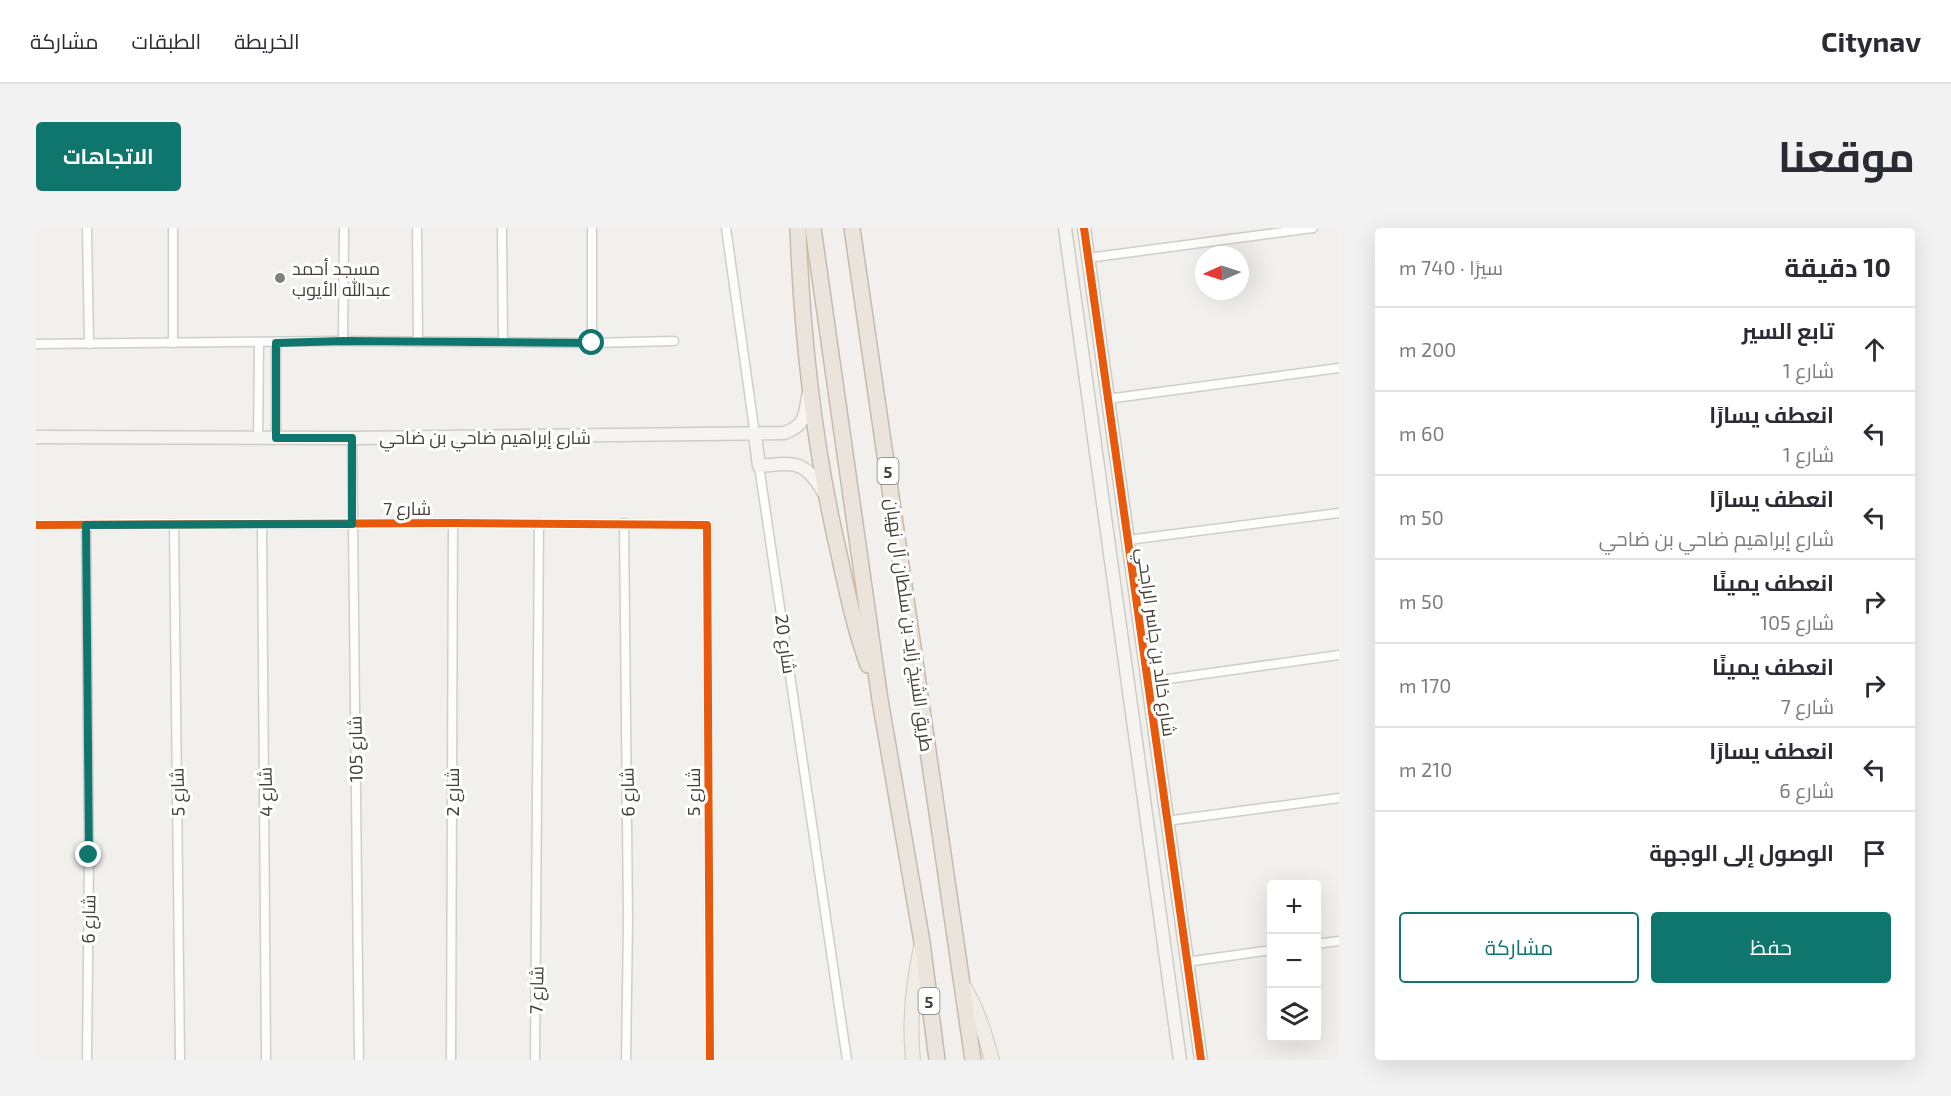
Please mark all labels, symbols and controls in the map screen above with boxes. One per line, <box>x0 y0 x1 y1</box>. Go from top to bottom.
text: Citynav <box>1821 24 1921 58</box>
text: مشاركة <box>30 28 99 53</box>
text: الطبقات <box>132 28 201 53</box>
text: الخريطة <box>234 28 300 53</box>
button: الاتجاهات <box>36 122 181 191</box>
text: موقعنا <box>1778 130 1915 180</box>
north arrow <box>1195 246 1249 300</box>
text: 10 دقيقة <box>1784 251 1891 282</box>
text: سيرًا · 740 m <box>1399 255 1503 279</box>
place label: مسجد أحمد عبدالله الأيوب <box>292 257 391 301</box>
marker: مسجد أحمد عبدالله الأيوب <box>273 271 287 285</box>
text: تابع السير <box>1742 317 1834 343</box>
route start <box>578 329 604 355</box>
icon: ahead <box>1858 333 1891 366</box>
text: 200 m <box>1399 337 1456 361</box>
text: شارع 1 <box>1783 358 1834 382</box>
text: انعطف يسارًا <box>1709 401 1834 427</box>
icon: left <box>1858 417 1891 450</box>
text: 60 m <box>1399 421 1445 445</box>
street label: شارع إبراهيم ضاحي بن ضاحي <box>379 426 591 452</box>
text: شارع 1 <box>1783 442 1834 466</box>
road number: 5 <box>878 458 898 484</box>
text: انعطف يسارًا <box>1709 485 1834 511</box>
street label: شارع 7 <box>383 497 431 521</box>
street label: طريق الشيخ زايد بن سلطان آل نهيان <box>879 497 939 753</box>
icon: left <box>1858 501 1891 534</box>
text: 50 m <box>1399 505 1444 529</box>
text: شارع إبراهيم ضاحي بن ضاحي <box>1599 526 1834 550</box>
street label: شارع خالد بن جاسر الراجحي <box>1129 546 1181 738</box>
text: انعطف يمينًا <box>1712 569 1834 595</box>
icon: right <box>1858 585 1891 618</box>
text: 50 m <box>1399 589 1444 613</box>
text: شارع 105 <box>1760 610 1834 634</box>
street label: شارع 20 <box>769 613 801 675</box>
text: انعطف يمينًا <box>1712 653 1834 679</box>
icon: right <box>1858 669 1891 702</box>
text: 170 m <box>1399 673 1451 697</box>
text: شارع 7 <box>1781 694 1834 718</box>
street label: شارع 105 <box>343 715 369 782</box>
text: انعطف يسارًا <box>1709 737 1834 763</box>
icon: left <box>1858 753 1891 786</box>
text: 210 m <box>1399 757 1452 781</box>
street label: شارع 4 <box>254 767 278 817</box>
street label: شارع 2 <box>441 767 465 817</box>
street label: شارع 6 <box>616 767 640 817</box>
street label: شارع 5 <box>166 768 190 816</box>
street label: شارع 5 <box>682 768 706 816</box>
text: شارع 6 <box>1779 778 1834 802</box>
icon: arrive <box>1858 837 1891 870</box>
text: الوصول إلى الوجهة <box>1649 839 1834 865</box>
route end <box>75 841 101 867</box>
map controls <box>1267 880 1321 1042</box>
button: + <box>1267 880 1321 934</box>
street label: شارع 6 <box>77 894 101 944</box>
button: مشاركة <box>1399 912 1639 983</box>
button: حفظ <box>1651 912 1891 983</box>
button: − <box>1267 934 1321 988</box>
street label: شارع 7 <box>525 966 549 1014</box>
road number: 5 <box>918 988 940 1014</box>
button: layers <box>1267 988 1321 1042</box>

